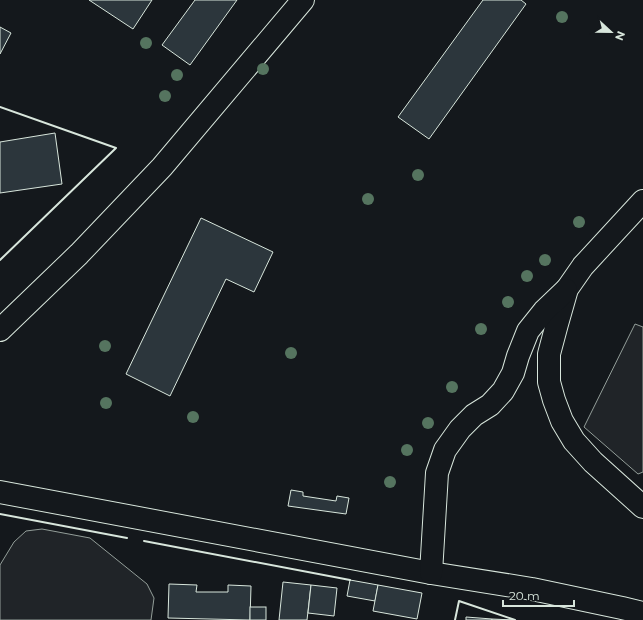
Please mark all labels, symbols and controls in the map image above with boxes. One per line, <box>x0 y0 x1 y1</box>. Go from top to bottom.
north arrow <box>591 12 631 52</box>
text: N <box>612 29 628 42</box>
scale bar <box>503 582 574 608</box>
text: 20 m <box>509 588 540 603</box>

